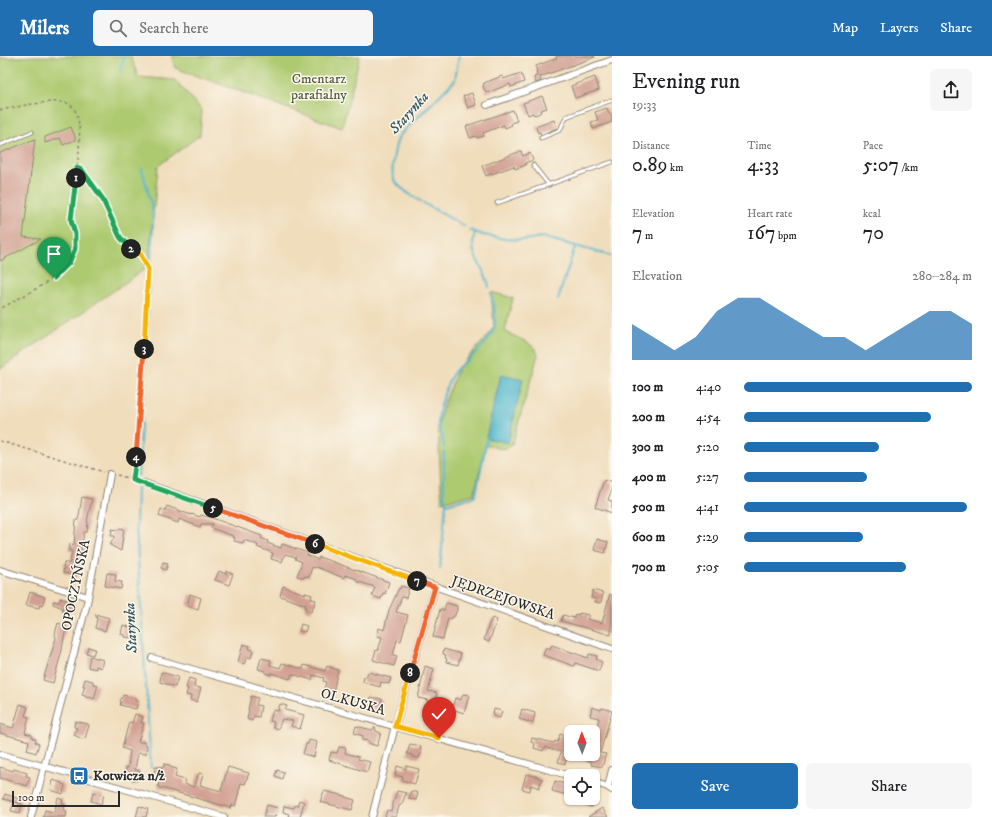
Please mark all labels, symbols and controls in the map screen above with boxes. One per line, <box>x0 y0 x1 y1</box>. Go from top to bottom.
search box <box>93 10 373 46</box>
text: Milers <box>20 17 69 40</box>
icon: search <box>107 17 129 39</box>
text: Search here <box>139 19 209 38</box>
text: Map <box>832 19 858 37</box>
text: Layers <box>880 19 918 37</box>
text: Share <box>940 19 972 37</box>
text: Evening run <box>632 68 740 95</box>
button: share <box>930 69 972 111</box>
park label: Cmentarz parafialny <box>290 70 347 104</box>
water label: Starynka <box>384 88 433 139</box>
text: 19:33 <box>632 97 656 113</box>
text: Distance <box>632 139 670 153</box>
text: Time <box>747 139 771 153</box>
text: Pace <box>863 139 883 153</box>
text: 0.89 <box>632 153 668 178</box>
text: 4:33 <box>747 153 779 178</box>
text: 5:07 <box>863 153 899 178</box>
text: km <box>668 161 684 175</box>
text: /km <box>899 161 918 175</box>
pin: 1 <box>66 168 86 188</box>
text: 1 <box>74 171 78 185</box>
text: Elevation <box>632 207 675 221</box>
text: Heart rate <box>747 207 792 221</box>
text: kcal <box>863 207 881 221</box>
text: 7 <box>632 221 643 246</box>
text: 167 <box>747 221 776 246</box>
text: 70 <box>863 221 884 246</box>
text: m <box>643 229 653 243</box>
text: bpm <box>776 229 797 243</box>
pin <box>37 237 71 278</box>
pin: 2 <box>121 239 141 259</box>
text: 2 <box>128 242 134 256</box>
icon: arrive <box>43 243 65 265</box>
text: Elevation <box>632 268 682 284</box>
text: 280–284 m <box>912 268 972 284</box>
pin: 3 <box>134 339 154 359</box>
text: 3 <box>142 342 146 356</box>
text: 100 m <box>632 379 663 395</box>
text: 4:40 <box>696 379 721 395</box>
text: 200 m <box>632 409 665 425</box>
text: 4:54 <box>696 409 720 425</box>
text: 300 m <box>632 439 663 455</box>
text: 5:20 <box>696 439 719 455</box>
pin: 4 <box>126 447 146 467</box>
text: 4 <box>133 450 139 464</box>
text: 400 m <box>632 469 666 485</box>
text: 5:27 <box>696 469 719 485</box>
pin: 5 <box>203 498 223 518</box>
text: 500 m <box>632 499 665 515</box>
text: 4:41 <box>696 499 719 515</box>
text: 5 <box>210 501 216 515</box>
text: 600 m <box>632 529 665 545</box>
text: 5:29 <box>696 529 719 545</box>
pin: 6 <box>305 534 325 554</box>
street label: OPOCZYŃSKA <box>58 537 95 632</box>
text: 6 <box>312 537 318 551</box>
text: 700 m <box>632 559 665 575</box>
text: 5:05 <box>696 559 719 575</box>
pin: 7 <box>407 571 427 591</box>
street label: JĘDRZEJOWSKA <box>447 571 558 624</box>
text: 7 <box>414 574 420 588</box>
water label: Starynka <box>120 602 142 655</box>
pin: 8 <box>400 663 420 683</box>
text: 8 <box>407 666 413 680</box>
street label: OLKUSKA <box>319 684 388 720</box>
pin <box>422 697 456 738</box>
icon: check <box>428 703 450 725</box>
north arrow <box>564 725 600 761</box>
map controls <box>564 725 600 805</box>
button: Save <box>632 763 798 809</box>
button: Share <box>806 763 972 809</box>
bus stop icon: Kotwicza n/ż <box>68 765 90 787</box>
place label: Kotwicza n/ż <box>93 767 166 785</box>
button: locate <box>564 769 600 805</box>
scale bar <box>12 789 120 808</box>
text: 100 m <box>18 791 44 805</box>

